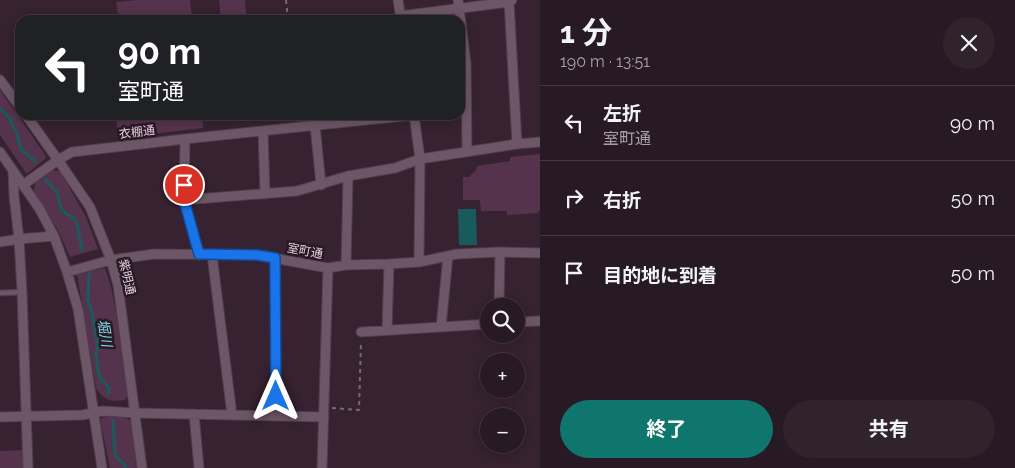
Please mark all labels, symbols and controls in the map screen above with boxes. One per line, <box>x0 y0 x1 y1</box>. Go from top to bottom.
text: 1 分 <box>560 15 612 50</box>
button: close <box>943 17 995 69</box>
text: 90 m <box>118 31 201 72</box>
icon: left <box>35 35 100 100</box>
text: 190 m · 13:51 <box>560 52 650 71</box>
text: 室町通 <box>118 78 184 104</box>
text: 左折 <box>603 102 641 124</box>
icon: left <box>560 109 588 137</box>
text: 90 m <box>950 112 995 134</box>
street label: 衣棚通 <box>118 123 156 141</box>
text: 室町通 <box>603 129 651 148</box>
pin <box>163 164 205 206</box>
icon: arrive <box>170 171 198 199</box>
icon: right <box>560 184 588 212</box>
text: 50 m <box>951 187 995 209</box>
text: 右折 <box>603 189 641 211</box>
street label: 室町通 <box>286 241 324 261</box>
street label: 紫明通 <box>116 258 138 296</box>
icon: arrive <box>560 259 588 287</box>
text: 50 m <box>951 262 995 284</box>
text: 目的地に到着 <box>603 264 717 286</box>
map controls <box>480 298 525 453</box>
button: search <box>480 298 525 343</box>
water label: 堀川 <box>95 318 116 350</box>
button: + <box>480 353 525 398</box>
position arrow <box>249 369 301 421</box>
button: 終了 <box>560 400 773 458</box>
button: 共有 <box>783 400 995 458</box>
button: − <box>480 408 525 453</box>

